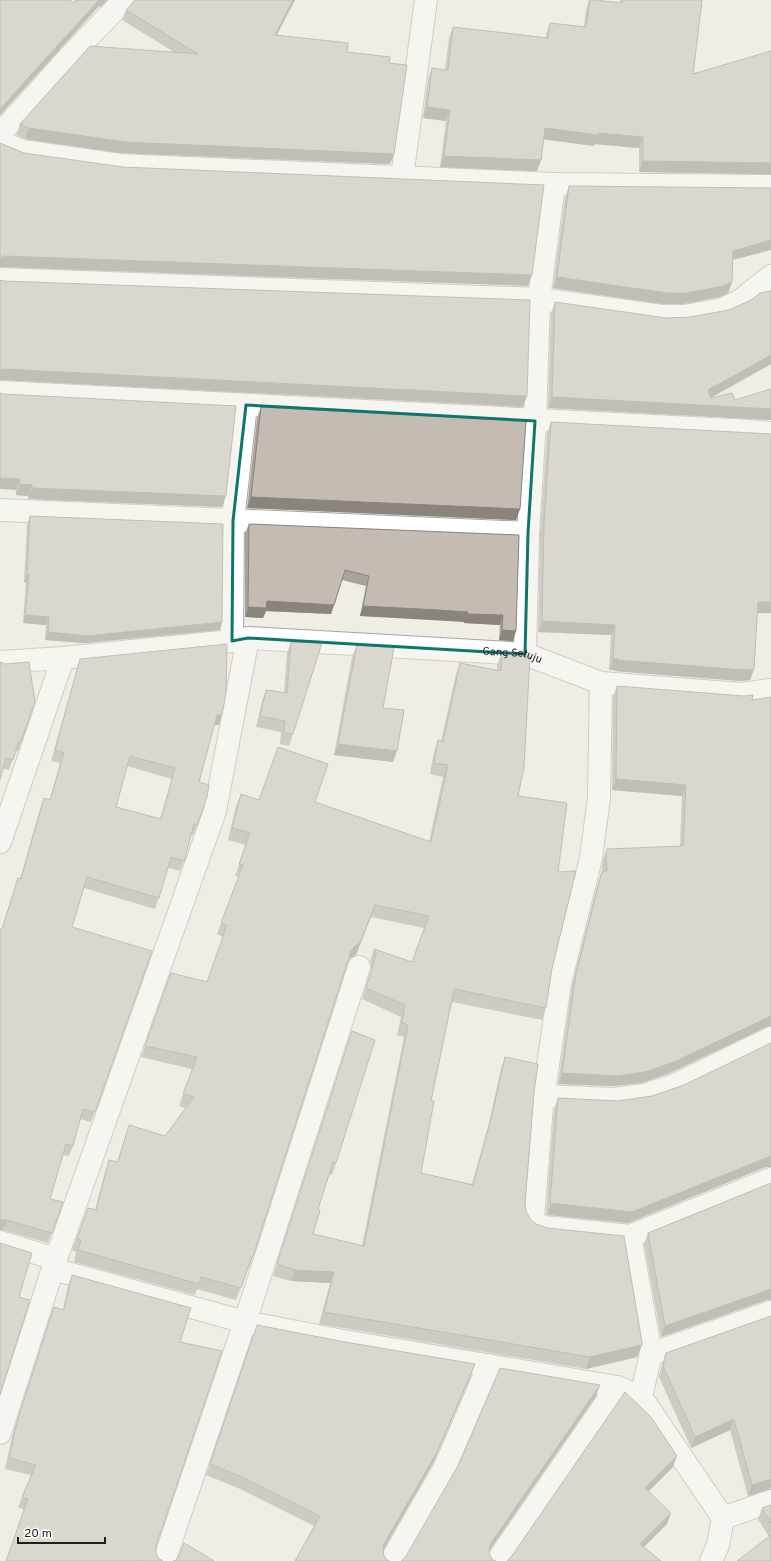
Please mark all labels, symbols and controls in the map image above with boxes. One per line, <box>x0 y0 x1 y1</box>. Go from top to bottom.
street label: Gang Setuju <box>482 645 544 667</box>
scale bar <box>18 1519 105 1545</box>
text: 20 m <box>24 1526 52 1542</box>

